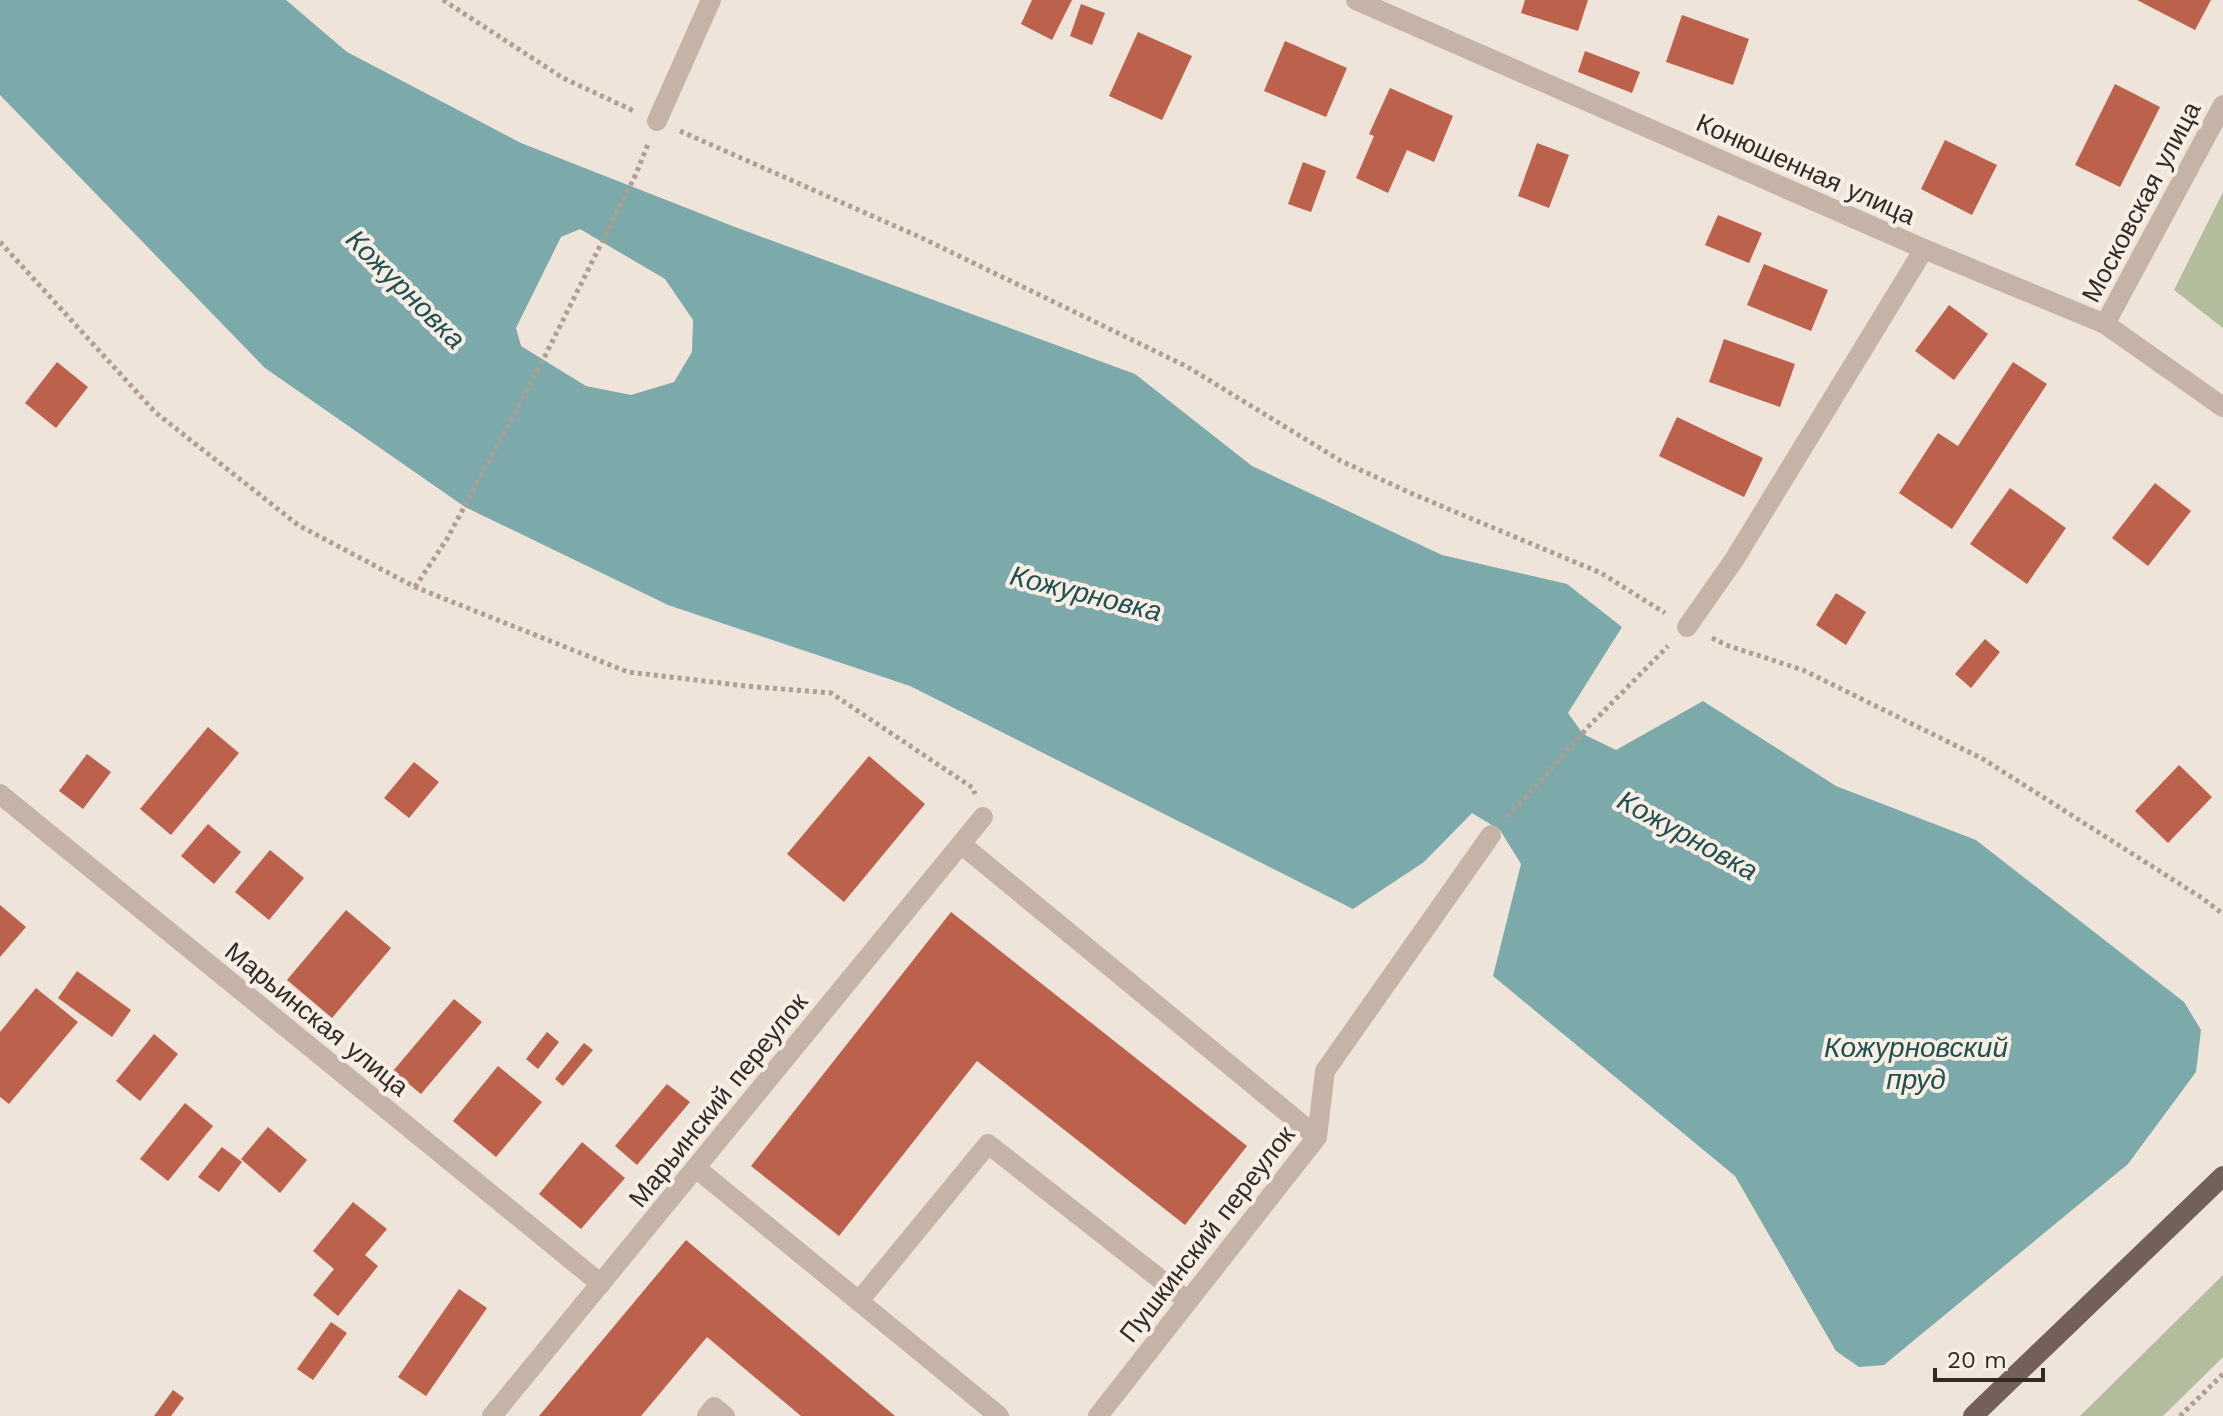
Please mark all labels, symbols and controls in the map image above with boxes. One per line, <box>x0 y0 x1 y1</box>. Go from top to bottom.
street label: Московская улица <box>2075 96 2207 307</box>
street label: Конюшенная улица <box>1692 107 1921 231</box>
water label: Кожурновка <box>339 223 472 356</box>
water label: Кожурновка <box>1007 559 1165 628</box>
water label: Кожурновка <box>1612 783 1764 887</box>
street label: Марьинская улица <box>219 936 415 1102</box>
street label: Марьинский переулок <box>622 987 814 1213</box>
water label: Кожурновский пруд <box>1824 1031 2008 1096</box>
street label: Пушкинский переулок <box>1113 1119 1301 1348</box>
scale bar <box>1935 1332 2043 1382</box>
text: 20 m <box>1947 1346 2007 1374</box>

